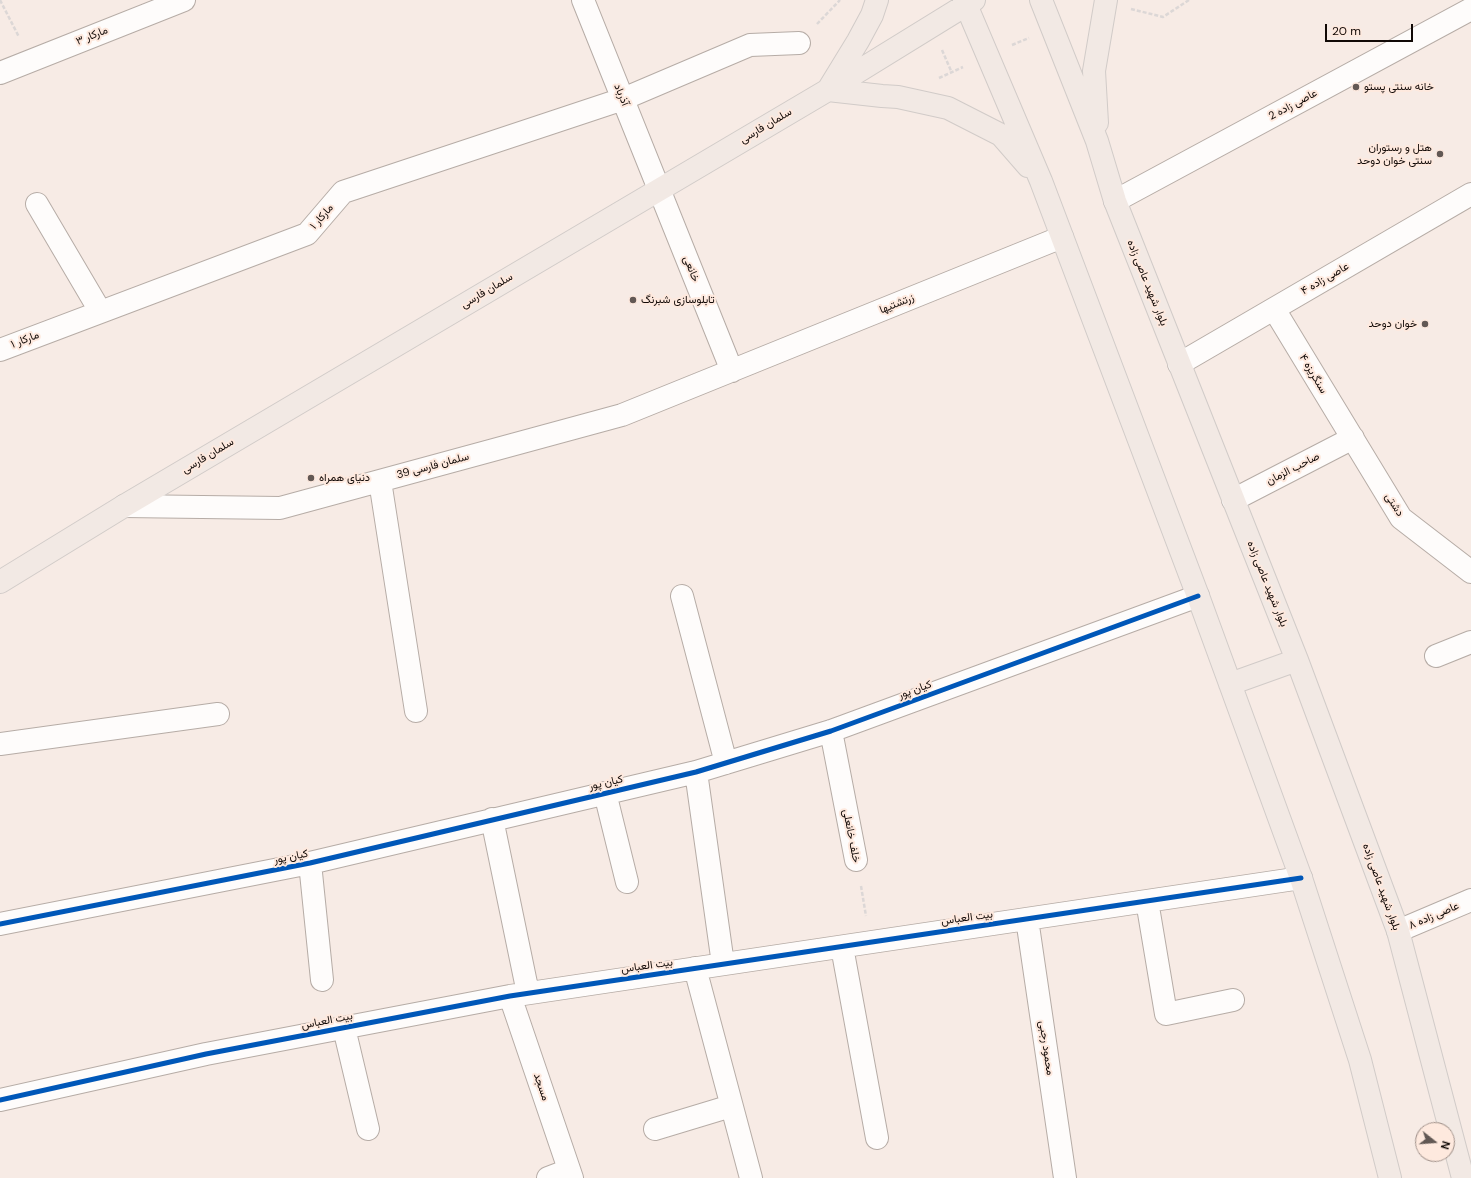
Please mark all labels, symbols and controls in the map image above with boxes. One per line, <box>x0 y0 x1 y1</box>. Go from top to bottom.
scale bar <box>1327 16 1415 42</box>
text: 20 m <box>1332 23 1361 39</box>
street label: مارکار ۳ <box>74 24 110 48</box>
place label: خانه سنتی پستو <box>1364 80 1434 94</box>
street label: آذرباد <box>611 82 631 108</box>
marker: خانه سنتی پستو <box>1351 82 1361 92</box>
street label: عاصی زاده 2 <box>1266 87 1320 123</box>
street label: سلمان فارسی <box>738 105 794 147</box>
place label: هتل و رستوران سنتی خوان دوحد <box>1357 141 1432 167</box>
marker: هتل و رستوران سنتی خوان دوحد <box>1435 149 1445 159</box>
street label: مارکار ۱ <box>307 202 337 232</box>
street label: بلوار شهید عاصی زاده <box>1124 238 1170 328</box>
street label: خانعی <box>680 254 702 284</box>
street label: عاصی زاده ۴ <box>1299 260 1351 298</box>
street label: سلمان فارسی <box>459 270 515 312</box>
street label: زرتشتیها <box>878 291 916 317</box>
place label: تابلوسازی شبرنگ <box>641 293 715 307</box>
marker: تابلوسازی شبرنگ <box>628 295 638 305</box>
place label: خوان دوحد <box>1368 317 1417 331</box>
marker: خوان دوحد <box>1420 319 1430 329</box>
street label: مارکار ۱ <box>9 329 41 351</box>
street label: سنگریزه ۴ <box>1296 352 1330 396</box>
street label: سلمان فارسی <box>180 435 236 477</box>
street label: سلمان فارسی 39 <box>395 450 471 482</box>
street label: صاحب الزمان <box>1264 450 1322 488</box>
place label: دنیای همراه <box>319 471 370 485</box>
marker: دنیای همراه <box>306 473 316 483</box>
street label: دشتی <box>1382 491 1406 519</box>
street label: بلوار شهید عاصی زاده <box>1244 539 1290 629</box>
street label: کیان پور <box>896 678 934 702</box>
street label: کیان پور <box>588 773 624 793</box>
street label: خلف خانعلی <box>839 808 863 864</box>
street label: بلوار شهید عاصی زاده <box>1359 842 1403 932</box>
street label: کیان پور <box>273 847 309 867</box>
street label: عاصی زاده ۸ <box>1407 900 1461 932</box>
street label: بیت العباس <box>940 908 994 928</box>
street label: بیت العباس <box>620 956 674 976</box>
street label: بیت العباس <box>300 1010 354 1032</box>
street label: محمود رجبی <box>1036 1020 1056 1076</box>
street label: مسجد <box>530 1071 552 1103</box>
north arrow <box>1415 1122 1455 1162</box>
text: N <box>1438 1139 1453 1151</box>

